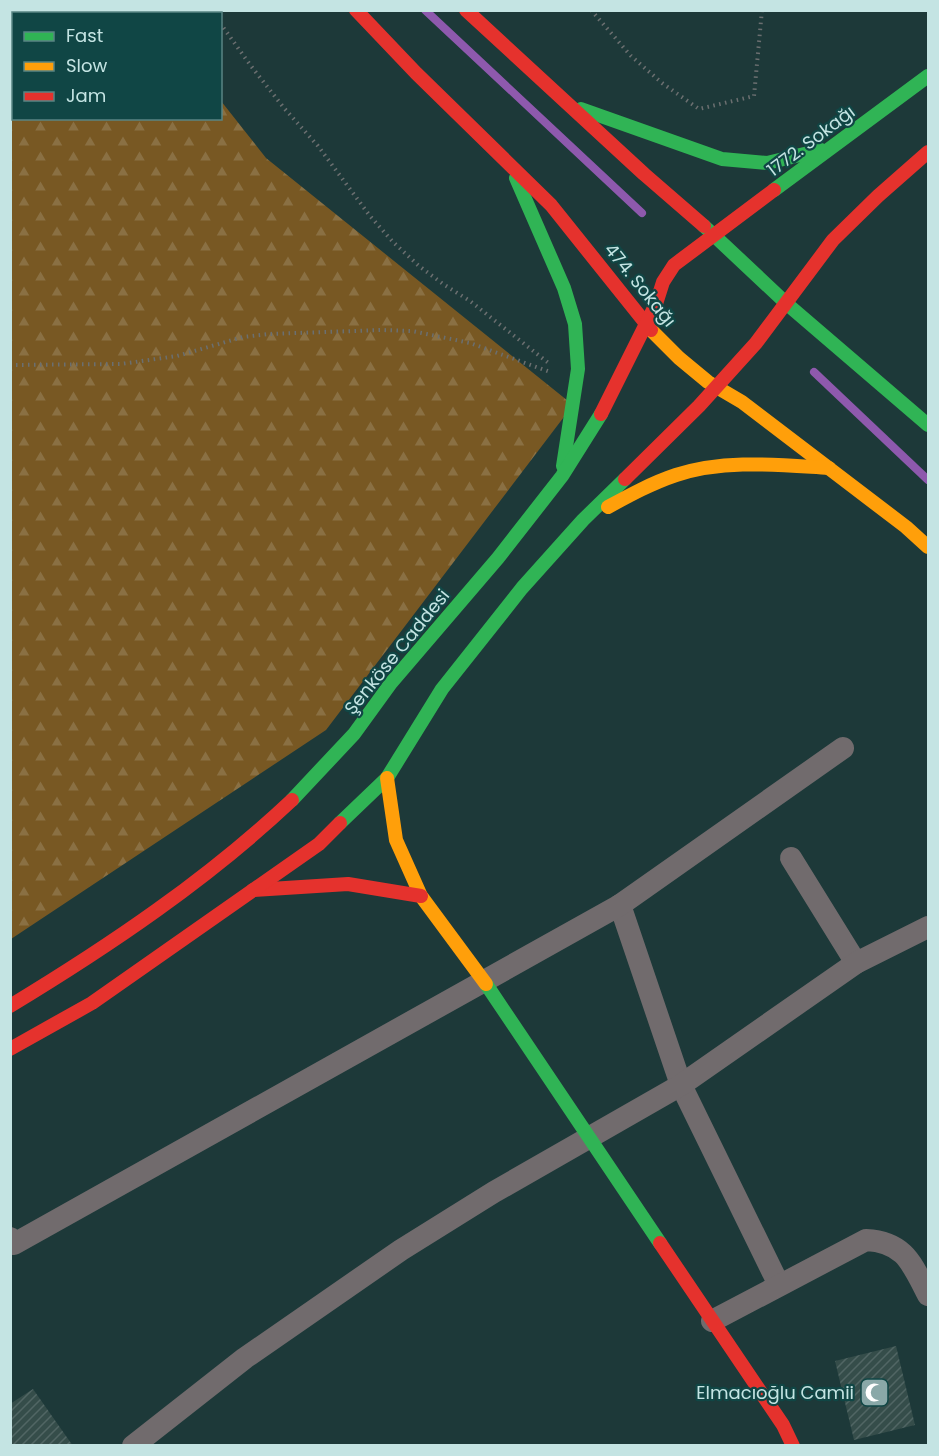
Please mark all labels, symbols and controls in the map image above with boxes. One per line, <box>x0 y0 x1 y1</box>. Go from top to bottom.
legend <box>12 12 222 120</box>
text: Fast <box>66 23 103 48</box>
text: Slow <box>66 53 108 78</box>
text: Jam <box>66 83 106 108</box>
street label: 1772. Sokağı <box>761 99 860 182</box>
street label: 474. Sokağı <box>599 238 682 332</box>
street label: Şenköse Caddesi <box>338 584 455 720</box>
mosque icon: Elmacıoğlu Camii <box>859 1377 891 1409</box>
place label: Elmacıoğlu Camii <box>696 1380 854 1405</box>

